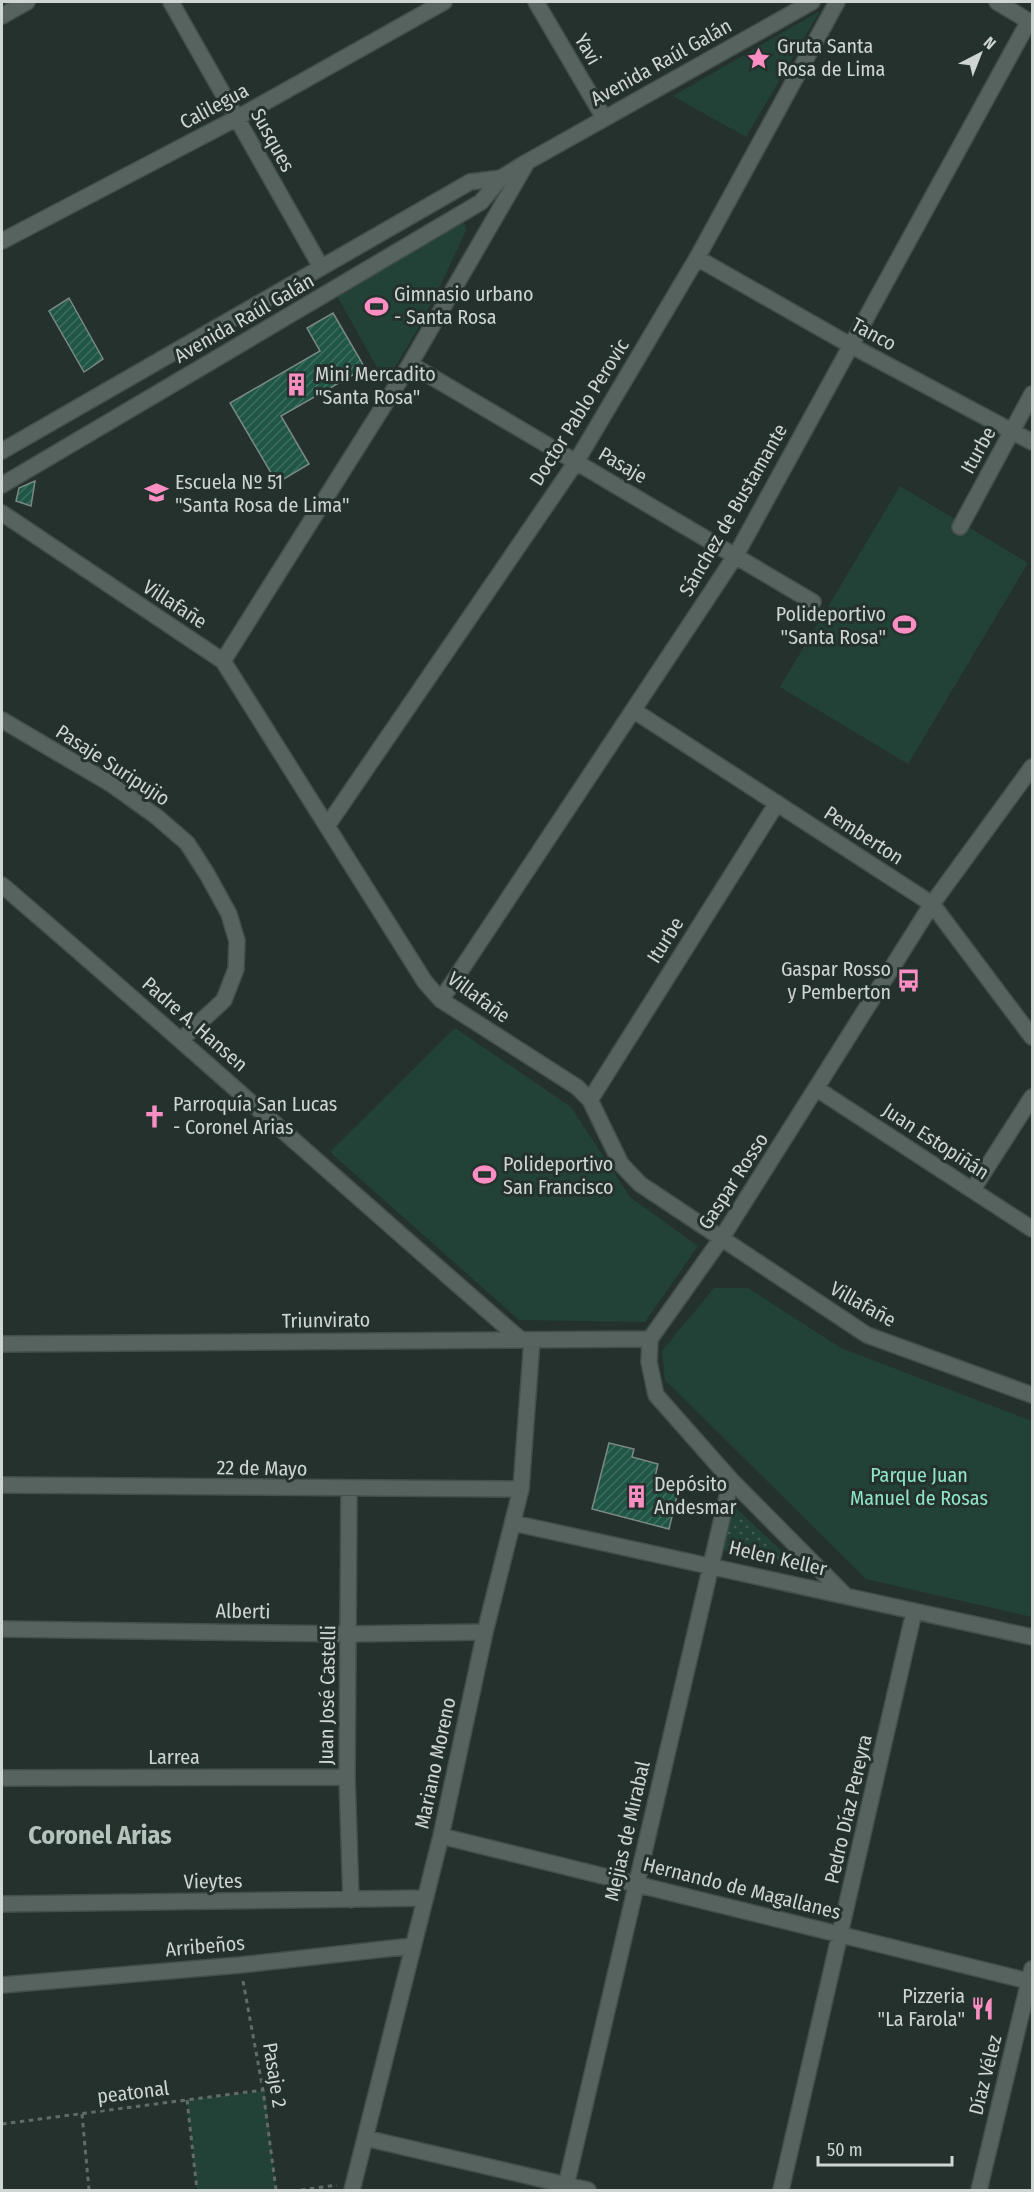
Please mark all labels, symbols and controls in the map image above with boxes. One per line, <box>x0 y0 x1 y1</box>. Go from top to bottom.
street label: Avenida Raúl Galán <box>586 13 736 111</box>
north arrow <box>950 24 1010 84</box>
street label: Yavi <box>570 29 606 69</box>
text: N <box>980 33 1000 53</box>
place label: Gruta Santa Rosa de Lima <box>777 34 885 81</box>
place icon: Gruta Santa Rosa de Lima <box>746 45 772 71</box>
street label: Calilegua <box>176 78 252 134</box>
street label: Susques <box>246 104 300 176</box>
street label: Avenida Raúl Galán <box>170 268 318 368</box>
place label: Gimnasio urbano - Santa Rosa <box>394 282 534 329</box>
sports icon: Gimnasio urbano - Santa Rosa <box>363 293 389 319</box>
street label: Tanco <box>847 312 901 356</box>
street label: Doctor Pablo Perovic <box>524 334 634 490</box>
place label: Mini Mercadito "Santa Rosa" <box>315 362 436 409</box>
building icon: Mini Mercadito "Santa Rosa" <box>284 372 310 398</box>
street label: Sánchez de Bustamante <box>674 420 792 600</box>
street label: Iturbe <box>955 422 1001 478</box>
street label: Pasaje <box>594 442 652 488</box>
place label: Escuela Nº 51 "Santa Rosa de Lima" <box>175 470 349 517</box>
school or university icon: Escuela Nº 51 "Santa Rosa de Lima" <box>144 480 170 506</box>
street label: Villafañe <box>139 574 211 634</box>
place label: Polideportivo "Santa Rosa" <box>776 602 886 649</box>
sports icon: Polideportivo "Santa Rosa" <box>891 612 917 638</box>
street label: Pasaje Suripujio <box>52 719 174 811</box>
street label: Pemberton <box>820 800 908 870</box>
street label: Iturbe <box>642 913 688 967</box>
place label: Gaspar Rosso y Pemberton <box>781 957 891 1004</box>
street label: Villafañe <box>443 966 515 1028</box>
bus stop icon: Gaspar Rosso y Pemberton <box>896 967 922 993</box>
street label: Padre A. Hansen <box>137 972 253 1076</box>
place label: Parroquía San Lucas - Coronel Arias <box>173 1092 337 1139</box>
street label: Juan Estopiñán <box>878 1098 994 1184</box>
church icon: Parroquía San Lucas - Coronel Arias <box>142 1103 168 1129</box>
street label: Gaspar Rosso <box>693 1128 773 1234</box>
place label: Polideportivo San Francisco <box>503 1152 614 1199</box>
sports icon: Polideportivo San Francisco <box>472 1162 498 1188</box>
street label: Villafañe <box>826 1276 900 1332</box>
street label: Triunvirato <box>282 1307 370 1333</box>
street label: 22 de Mayo <box>216 1455 308 1481</box>
park label: Parque Juan Manuel de Rosas <box>850 1463 988 1510</box>
place label: Depósito Andesmar <box>654 1472 736 1519</box>
building icon: Depósito Andesmar <box>623 1483 649 1509</box>
street label: Helen Keller <box>727 1535 829 1581</box>
street label: Alberti <box>215 1599 271 1623</box>
street label: Juan José Castelli <box>314 1625 340 1765</box>
street label: Mariano Moreno <box>409 1695 461 1831</box>
street label: Pedro Díaz Pereyra <box>819 1732 877 1886</box>
street label: Larrea <box>148 1745 200 1769</box>
street label: Mejias de Mirabal <box>599 1759 655 1903</box>
district label: Coronel Arias <box>28 1820 172 1851</box>
street label: Hernando de Magallanes <box>641 1852 843 1924</box>
street label: Vieytes <box>183 1868 243 1894</box>
street label: Arribeños <box>164 1931 246 1961</box>
place label: Pizzeria "La Farola" <box>878 1984 965 2031</box>
restaurant icon: Pizzeria "La Farola" <box>970 1995 996 2021</box>
street label: Díaz Vélez <box>964 2032 1007 2117</box>
street label: Pasaje 2 <box>258 2041 292 2109</box>
street label: peatonal <box>96 2076 170 2108</box>
scale bar <box>818 2129 952 2167</box>
text: 50 m <box>827 2139 863 2161</box>

